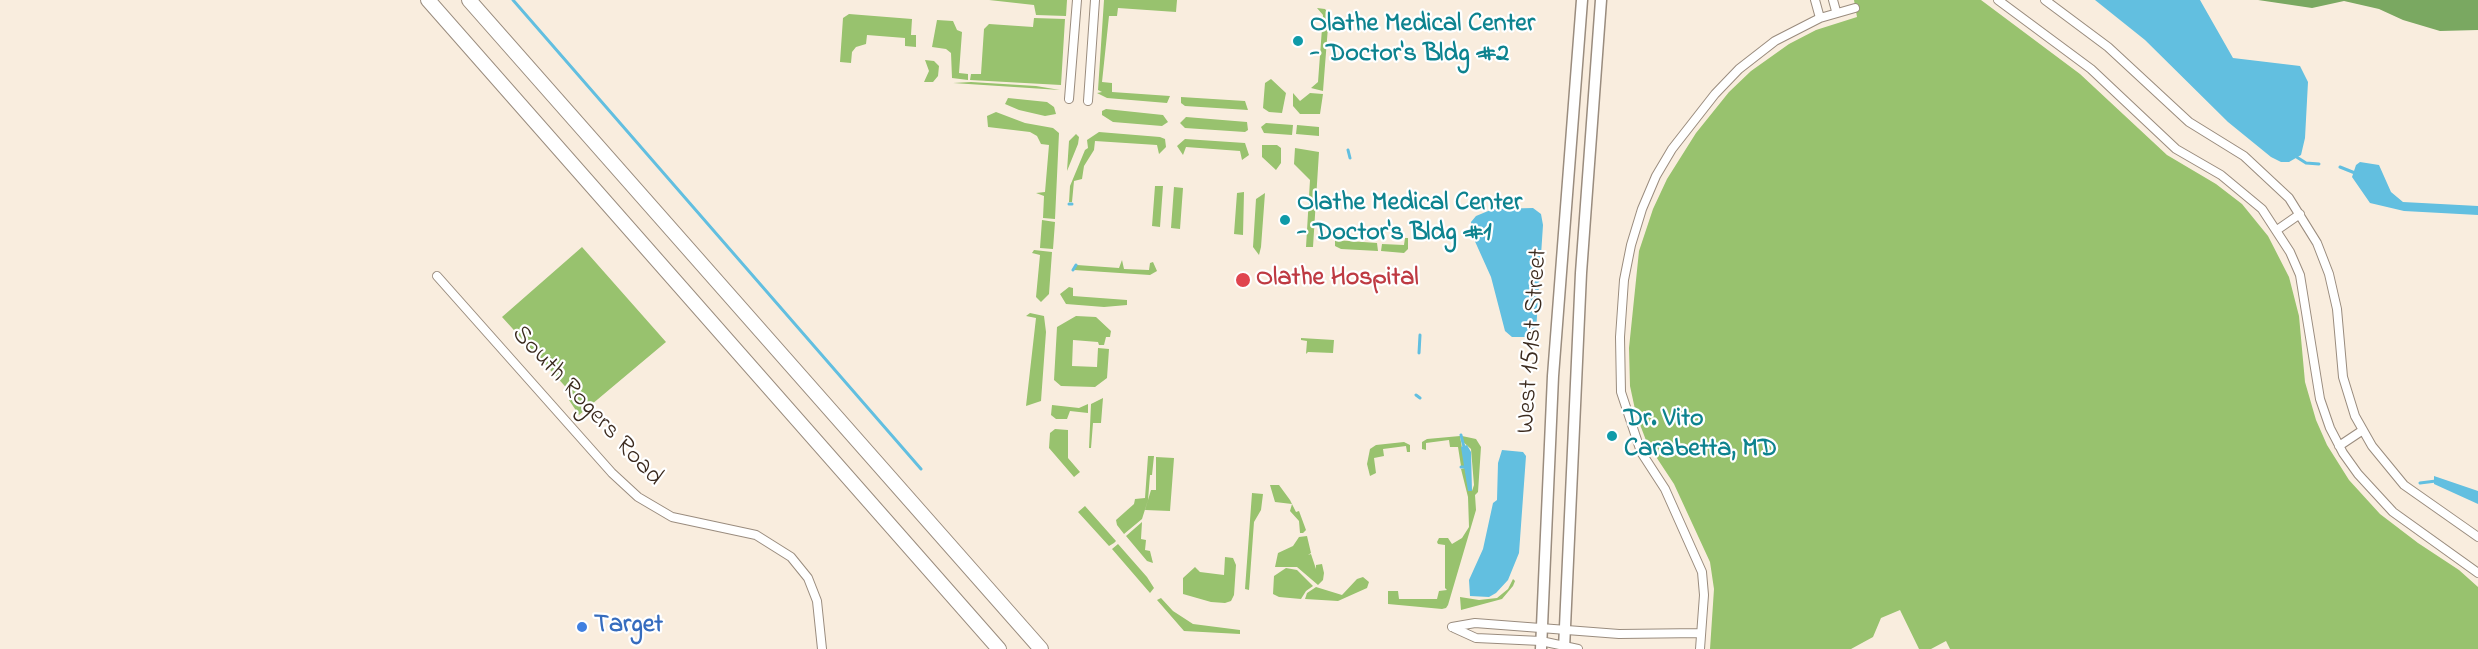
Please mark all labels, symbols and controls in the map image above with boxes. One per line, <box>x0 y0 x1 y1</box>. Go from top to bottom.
place label: Olathe Medical Center - Doctor's Bldg #2 <box>1310 10 1535 71</box>
marker: Olathe Medical Center - Doctor's Bldg #2 <box>1291 34 1305 48</box>
place label: Olathe Medical Center - Doctor's Bldg #1 <box>1297 189 1522 250</box>
marker: Olathe Medical Center - Doctor's Bldg #1 <box>1278 213 1292 227</box>
street label: West 151st Street <box>1512 247 1556 435</box>
place label: Olathe Hospital <box>1256 264 1419 296</box>
marker: Olathe Hospital <box>1234 271 1252 289</box>
street label: South Rogers Road <box>504 320 668 494</box>
place label: Dr. Vito Carabetta, MD <box>1624 405 1777 466</box>
marker: Dr. Vito Carabetta, MD <box>1605 429 1619 443</box>
place label: Target <box>594 611 663 643</box>
marker: Target <box>575 620 589 634</box>

